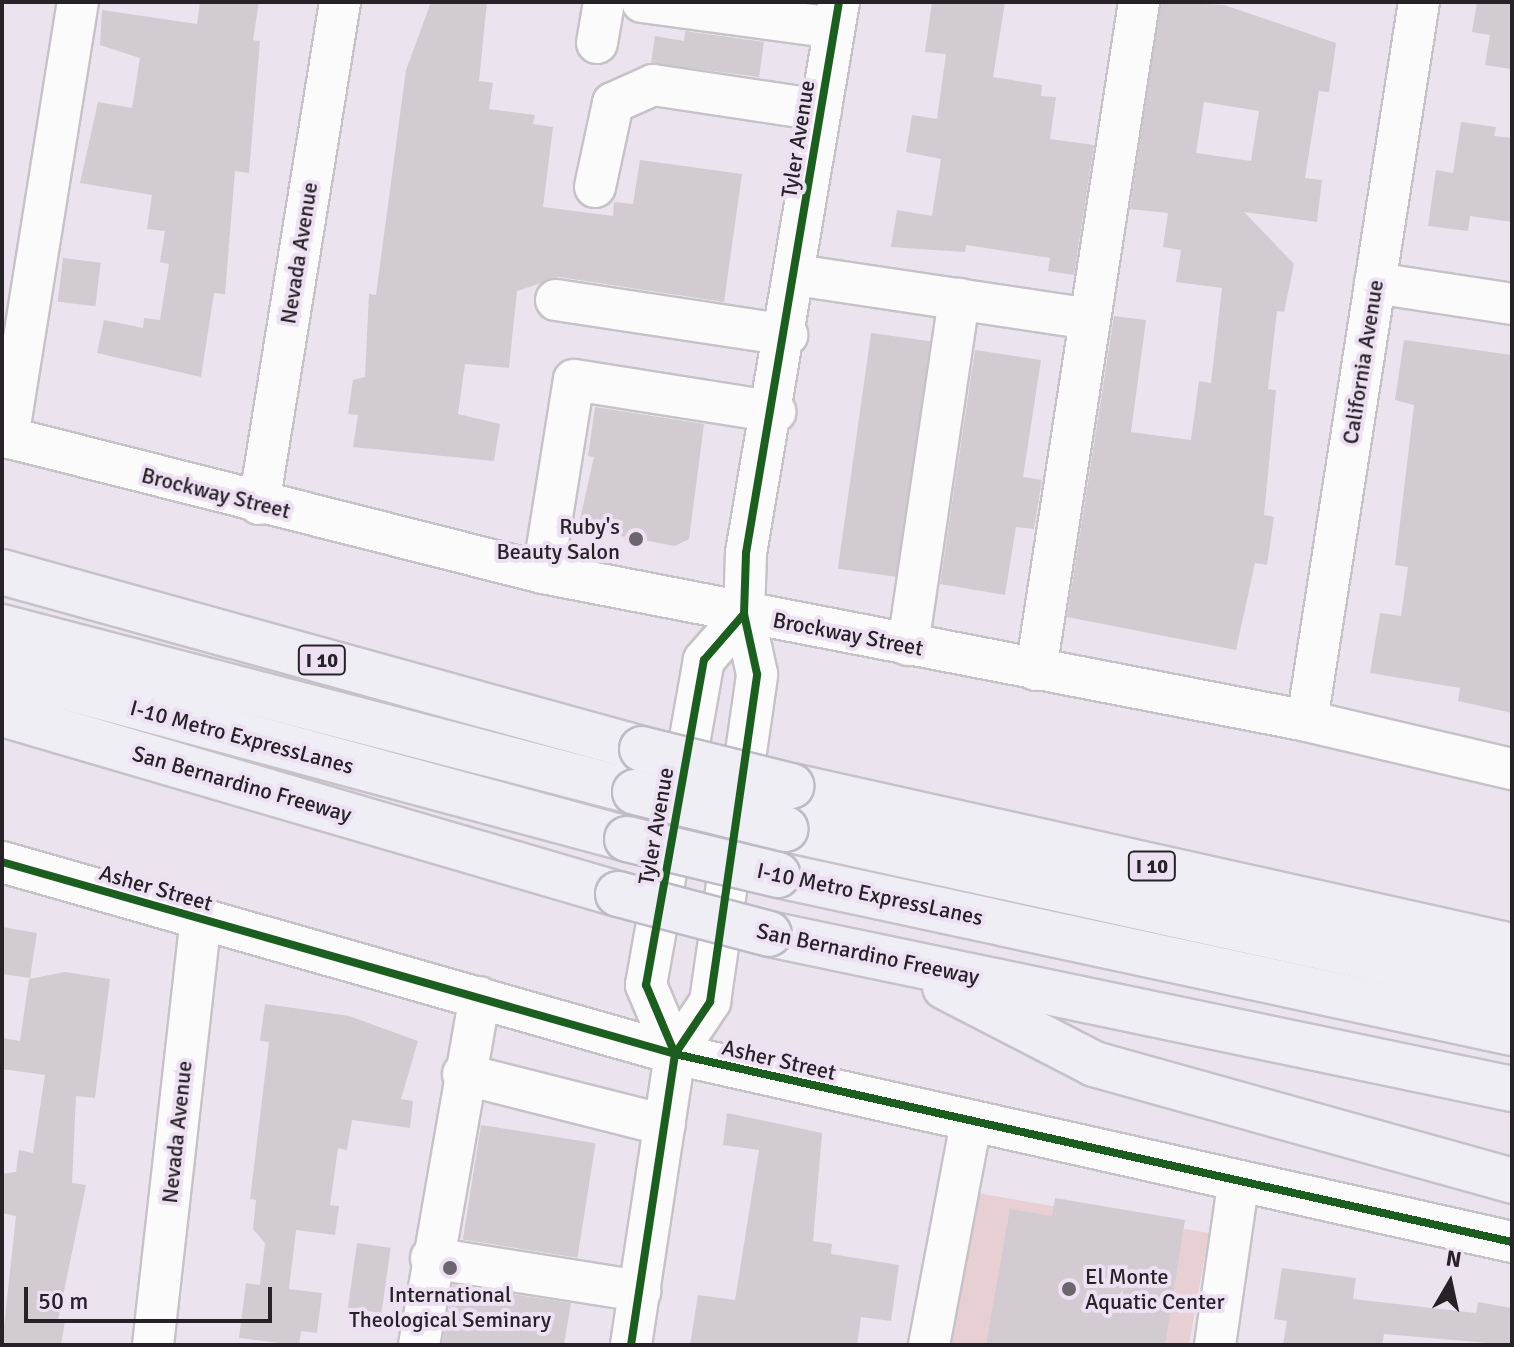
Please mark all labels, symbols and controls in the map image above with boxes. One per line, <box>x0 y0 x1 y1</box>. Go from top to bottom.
street label: Tyler Avenue <box>776 78 820 200</box>
street label: Nevada Avenue <box>275 180 323 326</box>
street label: California Avenue <box>1337 278 1389 446</box>
street label: Brockway Street <box>139 462 293 524</box>
place label: Ruby's Beauty Salon <box>497 513 620 564</box>
marker: Ruby's Beauty Salon <box>627 530 645 548</box>
street label: Brockway Street <box>771 606 925 662</box>
road number: I 10 <box>296 644 348 676</box>
street label: I-10 Metro ExpressLanes <box>127 694 357 780</box>
street label: San Bernardino Freeway <box>129 740 355 828</box>
street label: Tyler Avenue <box>633 765 679 887</box>
road number: I 10 <box>1126 850 1178 882</box>
street label: I-10 Metro ExpressLanes <box>755 857 985 931</box>
street label: Asher Street <box>96 859 216 917</box>
street label: San Bernardino Freeway <box>754 918 982 990</box>
street label: Asher Street <box>719 1034 839 1086</box>
street label: Nevada Avenue <box>156 1059 198 1205</box>
north arrow <box>1410 1243 1490 1323</box>
text: N <box>1444 1244 1464 1273</box>
marker: International Theological Seminary <box>441 1259 459 1277</box>
place label: El Monte Aquatic Center <box>1085 1263 1225 1314</box>
scale bar <box>28 1271 276 1321</box>
marker: El Monte Aquatic Center <box>1060 1280 1078 1298</box>
place label: International Theological Seminary <box>349 1281 551 1332</box>
text: 50 m <box>38 1286 88 1316</box>

